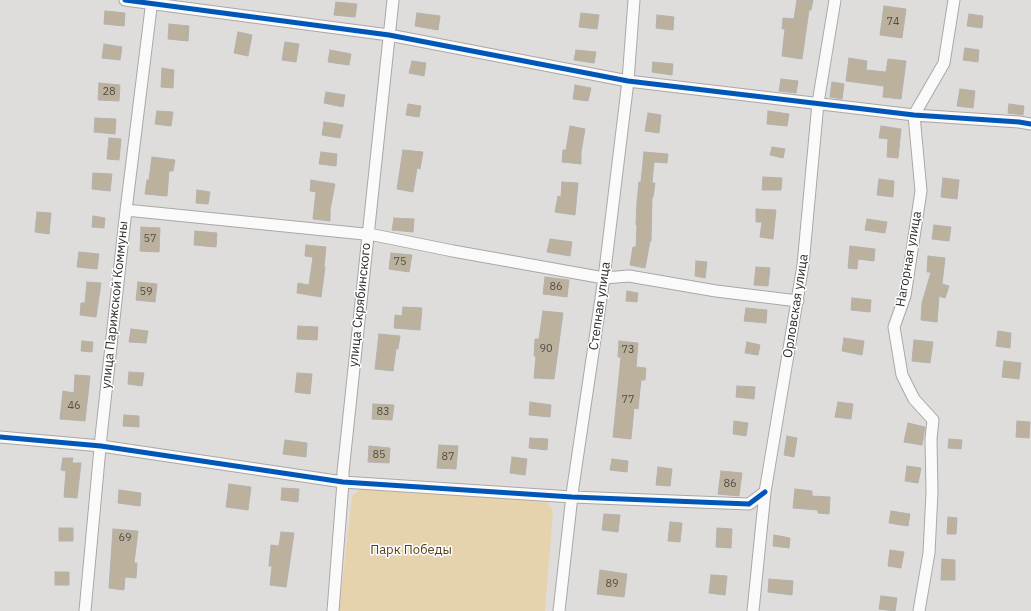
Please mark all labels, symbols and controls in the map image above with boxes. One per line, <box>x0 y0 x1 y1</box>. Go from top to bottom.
house number: 74 <box>886 15 900 29</box>
house number: 28 <box>102 85 116 99</box>
street label: Нагорная улица <box>893 210 925 308</box>
street label: улица Парижской Коммуны <box>98 220 132 390</box>
house number: 57 <box>143 232 157 246</box>
street label: улица Скрябинского <box>346 242 374 368</box>
street label: Орловская улица <box>780 253 812 359</box>
house number: 75 <box>393 255 407 269</box>
street label: Степная улица <box>586 261 614 351</box>
house number: 86 <box>549 280 563 294</box>
house number: 59 <box>139 285 153 299</box>
house number: 90 <box>539 342 553 356</box>
house number: 73 <box>621 343 635 357</box>
house number: 77 <box>621 393 635 407</box>
house number: 46 <box>67 399 81 413</box>
house number: 83 <box>376 405 390 419</box>
house number: 85 <box>372 448 386 462</box>
house number: 87 <box>441 450 455 464</box>
house number: 86 <box>723 477 737 491</box>
house number: 69 <box>118 531 132 545</box>
park label: Парк Победы <box>370 542 452 558</box>
house number: 89 <box>605 577 619 591</box>

